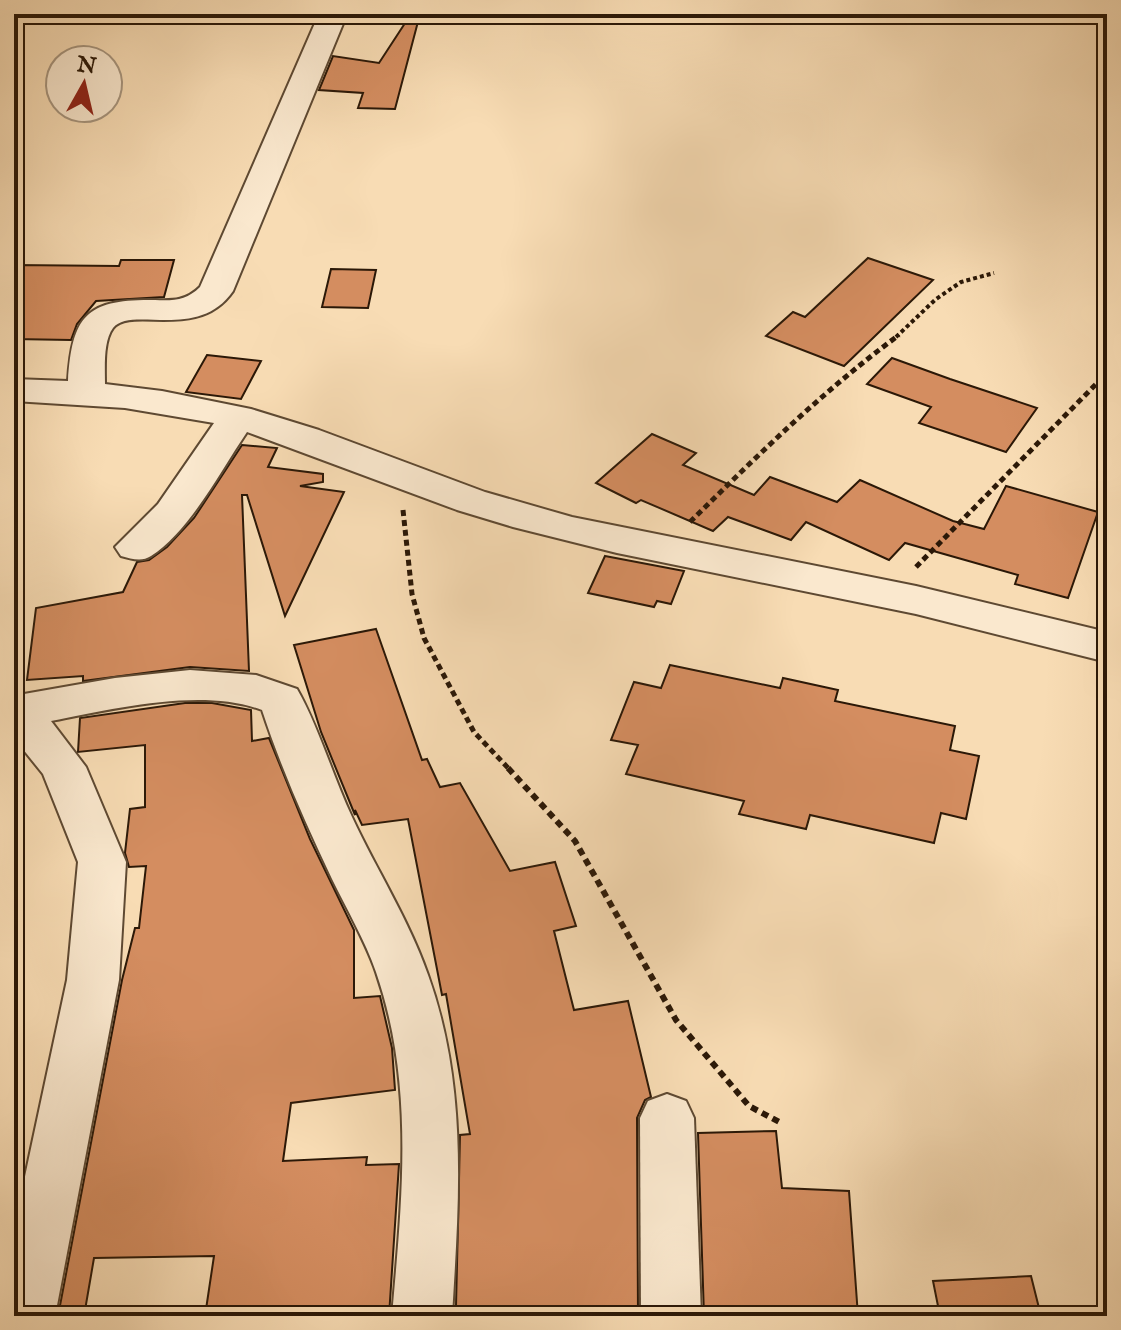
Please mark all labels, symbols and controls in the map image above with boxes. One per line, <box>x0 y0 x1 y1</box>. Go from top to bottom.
north arrow <box>44 44 124 124</box>
text: N <box>74 51 98 81</box>

